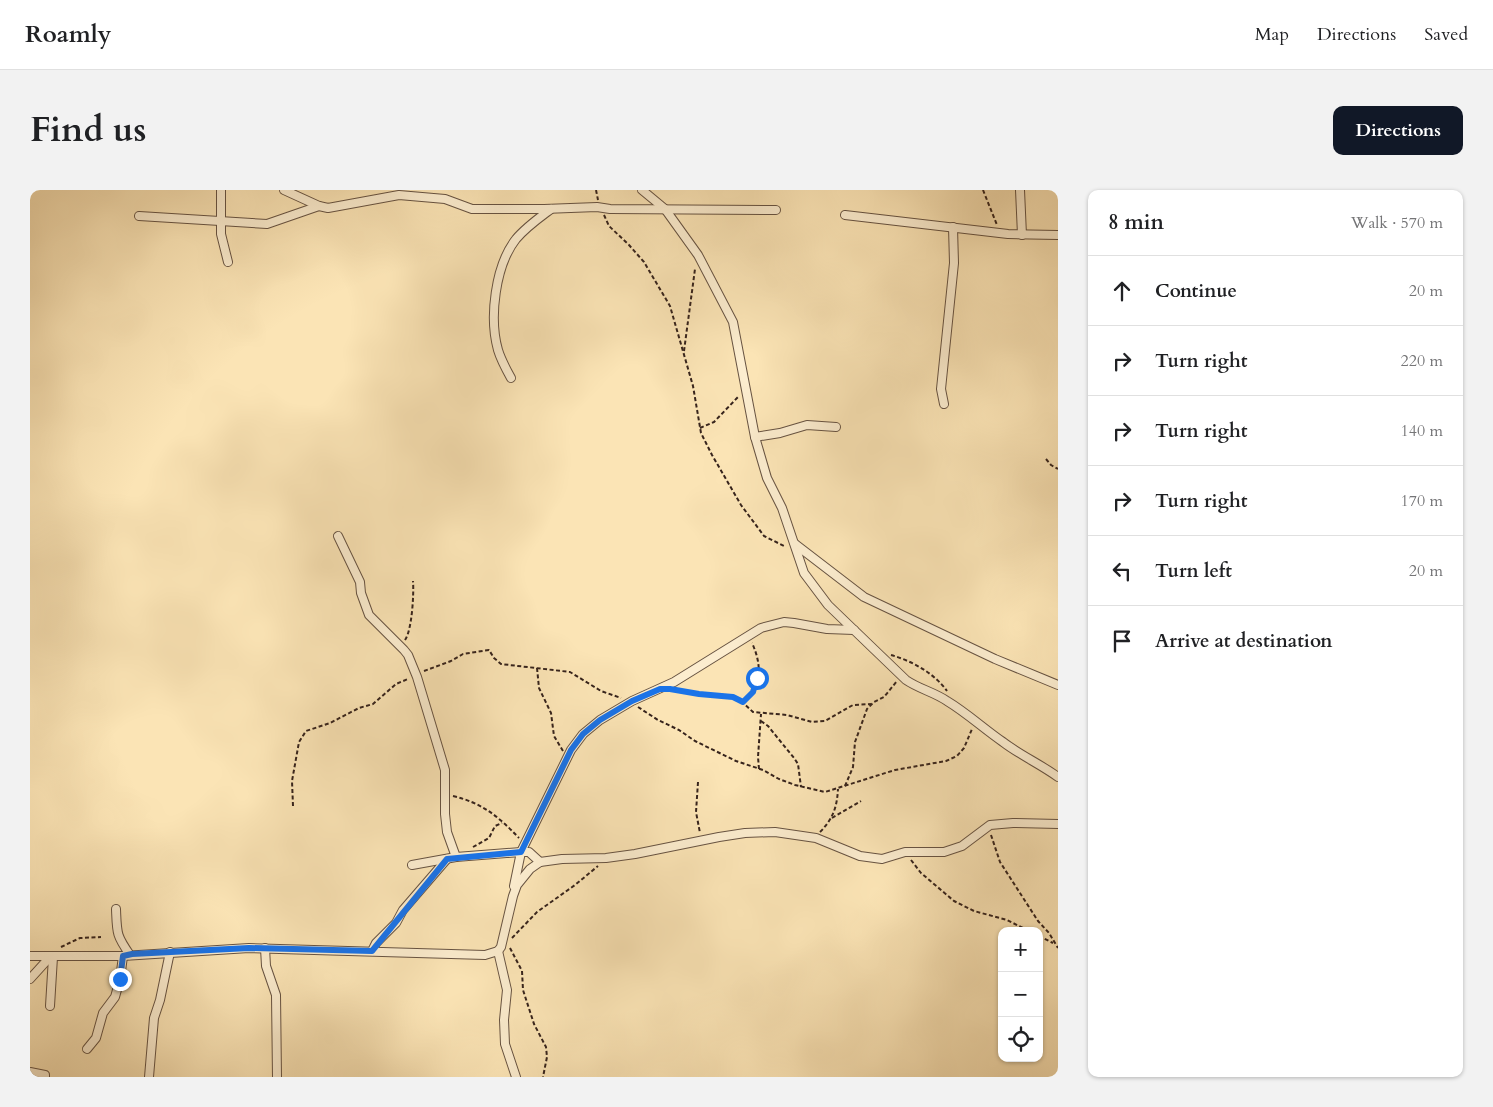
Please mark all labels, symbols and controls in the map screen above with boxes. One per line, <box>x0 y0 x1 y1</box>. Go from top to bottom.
text: Roamly <box>25 18 111 51</box>
text: Map <box>1255 22 1289 47</box>
text: Directions <box>1317 22 1396 47</box>
text: Saved <box>1424 22 1468 47</box>
text: Find us <box>30 106 146 154</box>
button: Directions <box>1333 106 1463 155</box>
text: 8 min <box>1108 208 1164 237</box>
text: Walk · 570 m <box>1351 212 1443 234</box>
icon: ahead <box>1108 277 1136 305</box>
text: Continue <box>1155 278 1237 304</box>
text: 20 m <box>1409 280 1443 302</box>
icon: right <box>1108 347 1136 375</box>
text: Turn right <box>1155 348 1247 374</box>
text: 220 m <box>1401 350 1443 372</box>
icon: right <box>1108 417 1136 445</box>
text: Turn right <box>1155 418 1247 444</box>
text: 140 m <box>1401 420 1443 442</box>
icon: right <box>1108 487 1136 515</box>
text: Turn right <box>1155 488 1247 514</box>
text: 170 m <box>1401 490 1443 512</box>
icon: left <box>1108 557 1136 585</box>
text: Turn left <box>1155 558 1232 584</box>
text: 20 m <box>1409 560 1443 582</box>
icon: arrive <box>1108 627 1136 655</box>
text: Arrive at destination <box>1155 628 1332 654</box>
route start <box>746 667 769 690</box>
map controls <box>998 927 1043 1062</box>
button: + <box>998 927 1043 972</box>
route end <box>109 968 132 991</box>
button: − <box>998 972 1043 1017</box>
button: locate <box>998 1017 1043 1062</box>

